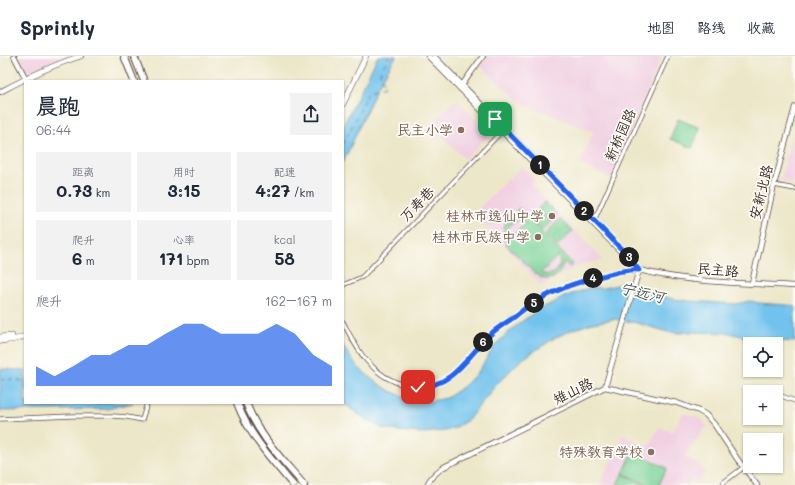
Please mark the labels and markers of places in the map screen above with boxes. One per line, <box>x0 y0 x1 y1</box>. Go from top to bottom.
pin <box>478 102 512 136</box>
place label: 民主小学 <box>397 120 453 139</box>
marker: 民主小学 <box>456 125 466 135</box>
pin: 1 <box>530 155 550 175</box>
pin: 2 <box>574 201 594 221</box>
place label: 桂林市逸仙中学 <box>446 206 544 225</box>
marker: 桂林市逸仙中学 <box>547 211 557 221</box>
place label: 桂林市民族中学 <box>432 227 530 246</box>
marker: 桂林市民族中学 <box>533 232 543 242</box>
pin: 3 <box>619 247 639 267</box>
pin: 4 <box>583 268 603 288</box>
pin: 5 <box>524 293 544 313</box>
pin: 6 <box>473 332 493 352</box>
pin <box>401 370 435 404</box>
place label: 特殊教育学校 <box>559 442 643 461</box>
marker: 特殊教育学校 <box>646 447 656 457</box>

